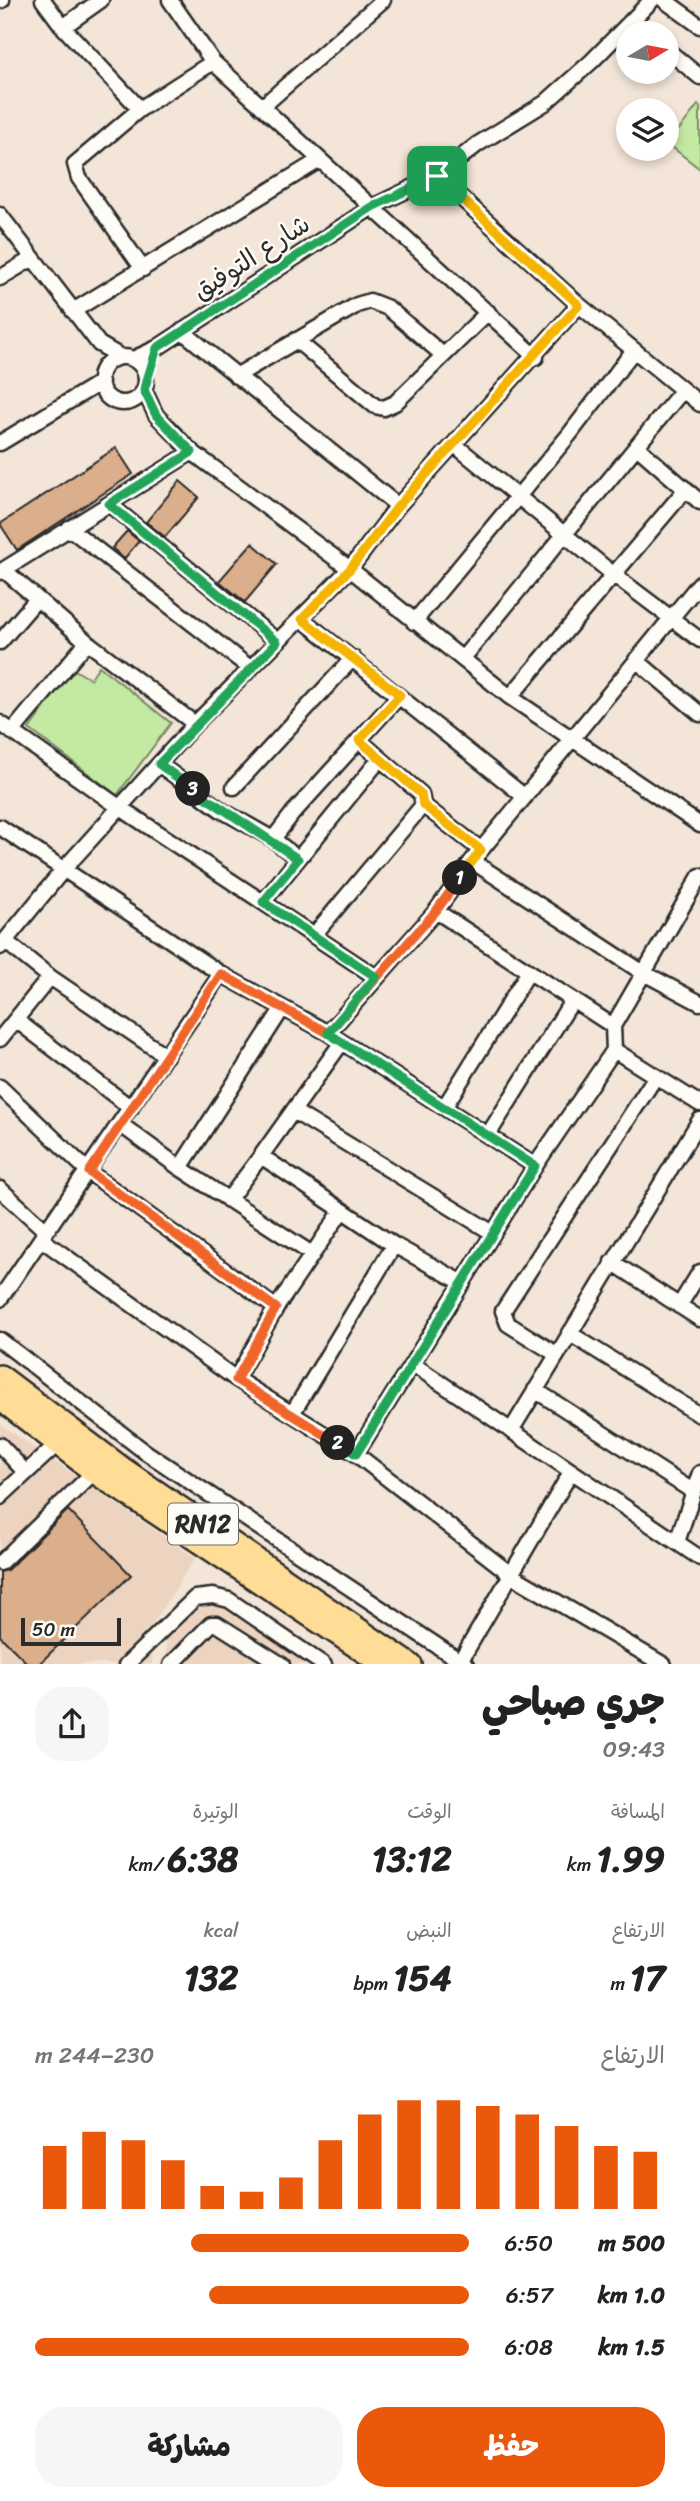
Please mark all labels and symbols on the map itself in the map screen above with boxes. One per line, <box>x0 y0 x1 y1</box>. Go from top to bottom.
north arrow <box>616 21 679 84</box>
pin <box>407 146 467 206</box>
street label: شارع التوفيق <box>183 201 319 313</box>
pin: 3 <box>176 772 210 806</box>
pin: 1 <box>442 860 477 896</box>
pin: 2 <box>320 1426 356 1460</box>
road number: RN12 <box>168 1504 238 1544</box>
scale bar <box>21 1616 121 1647</box>

